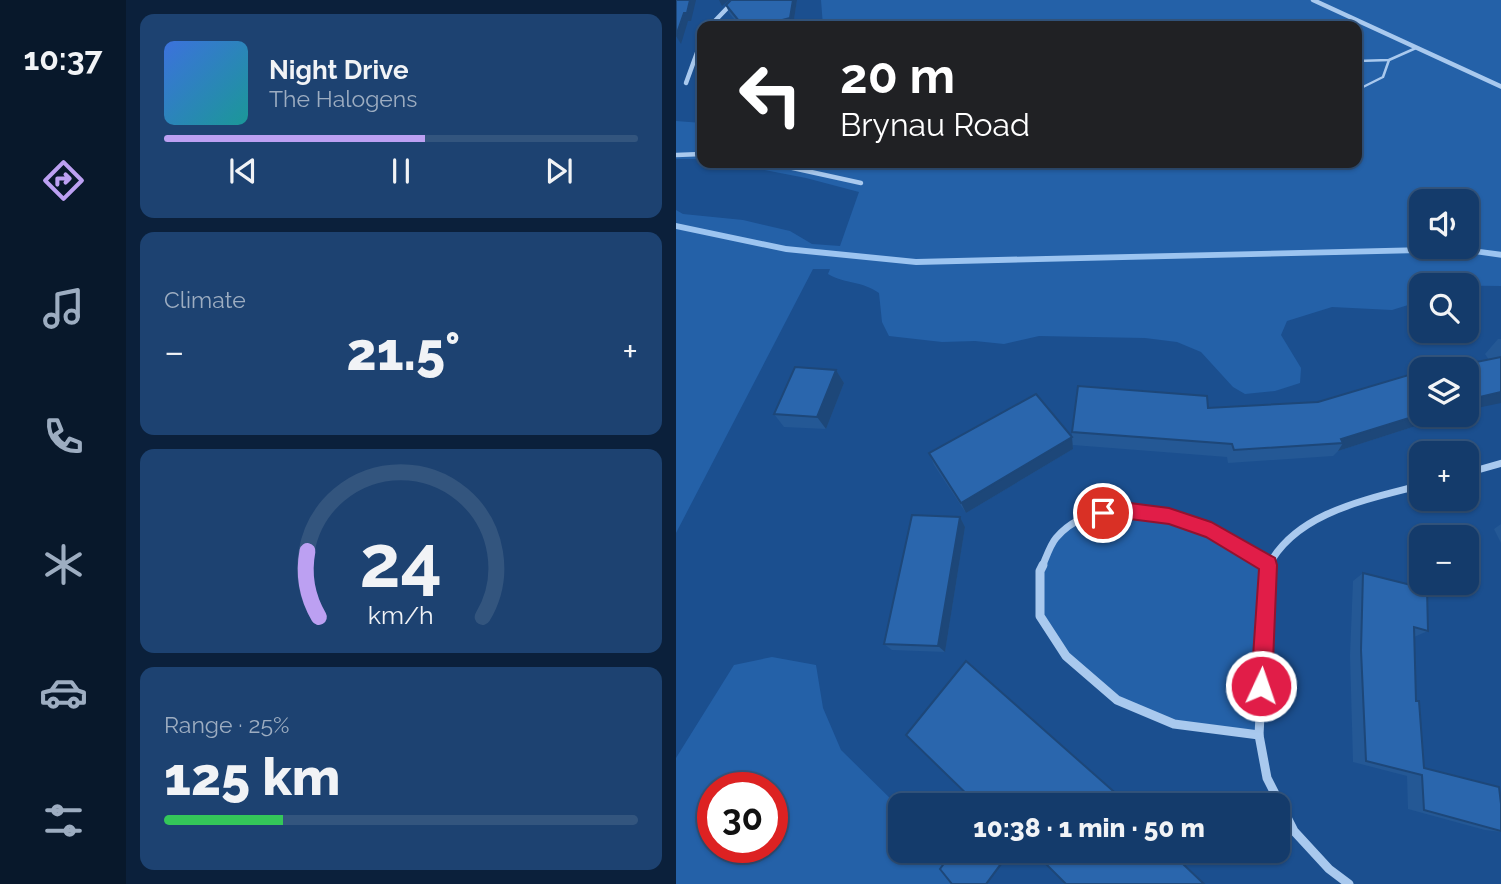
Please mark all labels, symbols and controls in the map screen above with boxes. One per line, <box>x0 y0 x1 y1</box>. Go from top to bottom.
text: 10:37 <box>23 40 103 77</box>
text: 20 m <box>840 47 955 104</box>
icon: left <box>725 49 816 140</box>
text: Night Drive <box>269 55 408 85</box>
text: The Halogens <box>269 85 417 112</box>
text: Brynau Road <box>840 106 1030 143</box>
icon: previous <box>224 152 262 190</box>
icon: pause <box>382 152 420 190</box>
icon: next <box>540 152 578 190</box>
icon: directions <box>39 156 88 205</box>
map controls <box>1409 189 1479 595</box>
button: sound <box>1409 189 1479 259</box>
button: search <box>1409 273 1479 343</box>
icon: music <box>39 284 88 333</box>
text: Climate <box>164 286 246 313</box>
text: 21.5° <box>346 321 460 382</box>
text: − <box>164 329 184 374</box>
text: + <box>622 329 638 374</box>
button: layers <box>1409 357 1479 427</box>
icon: phone <box>39 412 88 461</box>
button: + <box>1409 441 1479 511</box>
pin <box>1073 483 1133 543</box>
icon: arrive <box>1084 494 1122 532</box>
text: 24 <box>360 519 442 604</box>
button: − <box>1409 525 1479 595</box>
icon: climate <box>39 540 88 589</box>
text: km/h <box>368 600 434 630</box>
position arrow <box>1224 649 1298 723</box>
icon: car <box>39 668 88 717</box>
text: Range · 25% <box>164 711 290 738</box>
text: 125 km <box>164 746 340 807</box>
speed limit sign: 30 <box>697 772 788 863</box>
icon: filters <box>39 796 88 845</box>
text: 10:38 · 1 min · 50 m <box>973 813 1205 843</box>

